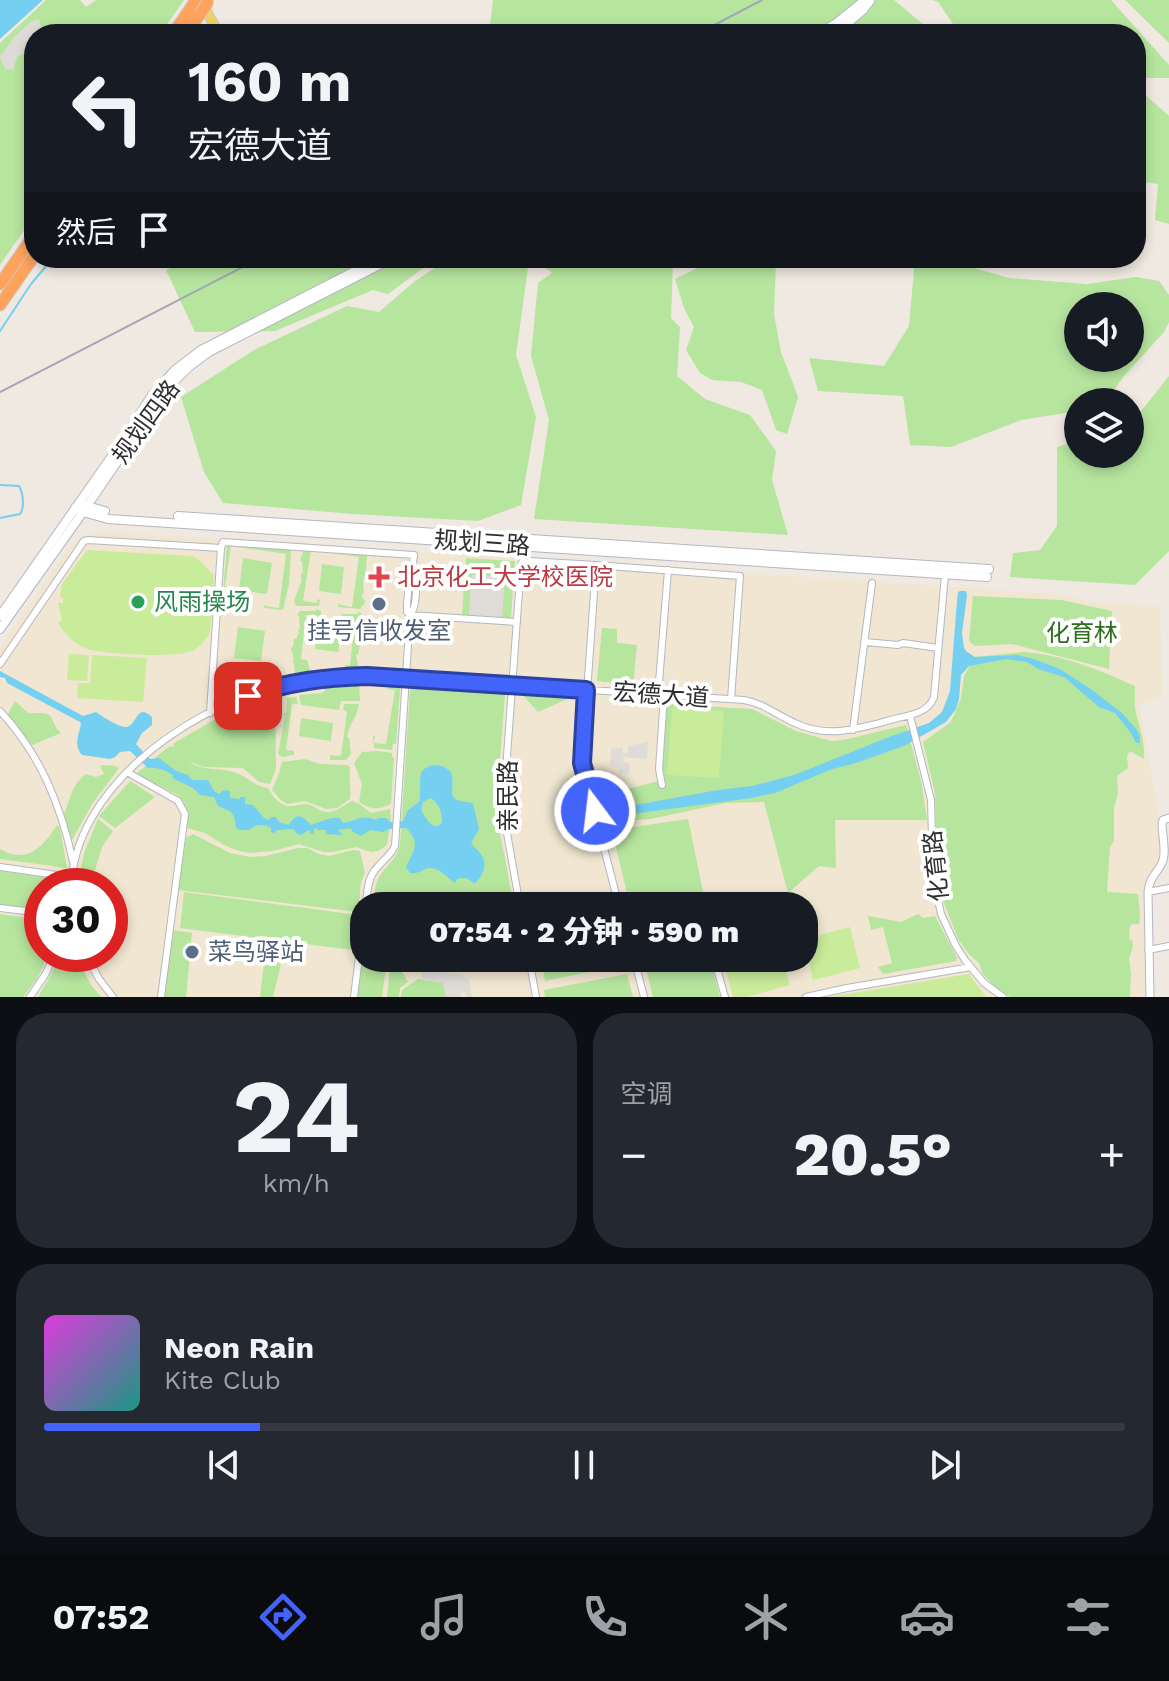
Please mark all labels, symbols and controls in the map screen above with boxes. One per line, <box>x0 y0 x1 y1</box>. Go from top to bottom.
text: 160 m <box>188 49 351 115</box>
icon: left <box>56 56 160 160</box>
text: 宏德大道 <box>188 125 332 167</box>
icon: arrive <box>132 208 176 252</box>
text: 然后 <box>56 215 116 250</box>
map controls <box>1064 292 1144 468</box>
button: sound <box>1064 292 1144 372</box>
street label: 规划四路 <box>106 375 186 469</box>
button: layers <box>1064 388 1144 468</box>
street label: 规划三路 <box>433 526 531 560</box>
place label: 北京化工大学校医院 <box>397 563 613 591</box>
marker: 北京化工大学校医院 <box>368 566 390 588</box>
place label: 风雨操场 <box>154 588 250 616</box>
marker: 风雨操场 <box>129 593 147 611</box>
marker: 挂号信收发室 <box>370 595 388 613</box>
place label: 挂号信收发室 <box>307 617 451 645</box>
park label: 化育林 <box>1046 619 1118 647</box>
pin <box>214 662 282 730</box>
icon: arrive <box>226 674 270 718</box>
street label: 宏德大道 <box>612 678 710 712</box>
street label: 亲民路 <box>494 760 522 832</box>
position arrow <box>553 769 637 853</box>
street label: 化育路 <box>918 829 954 903</box>
speed limit sign: 30 <box>24 868 128 972</box>
text: 07:54 · 2 分钟 · 590 m <box>429 914 739 949</box>
place label: 菜鸟驿站 <box>208 938 304 966</box>
marker: 菜鸟驿站 <box>183 943 201 961</box>
text: 24 <box>232 1055 360 1177</box>
text: 空调 <box>621 1079 673 1109</box>
text: 20.5° <box>794 1119 952 1190</box>
text: − <box>621 1129 647 1181</box>
text: + <box>1098 1129 1125 1181</box>
text: km/h <box>263 1168 330 1198</box>
text: Neon Rain <box>164 1330 314 1365</box>
text: Kite Club <box>164 1365 281 1395</box>
icon: previous <box>202 1443 246 1487</box>
icon: pause <box>562 1443 606 1487</box>
icon: next <box>923 1443 967 1487</box>
icon: directions <box>255 1589 311 1645</box>
icon: music <box>416 1589 472 1645</box>
icon: phone <box>577 1589 633 1645</box>
icon: climate <box>738 1589 794 1645</box>
icon: car <box>899 1589 955 1645</box>
icon: filters <box>1060 1589 1116 1645</box>
text: 07:52 <box>53 1596 149 1638</box>

